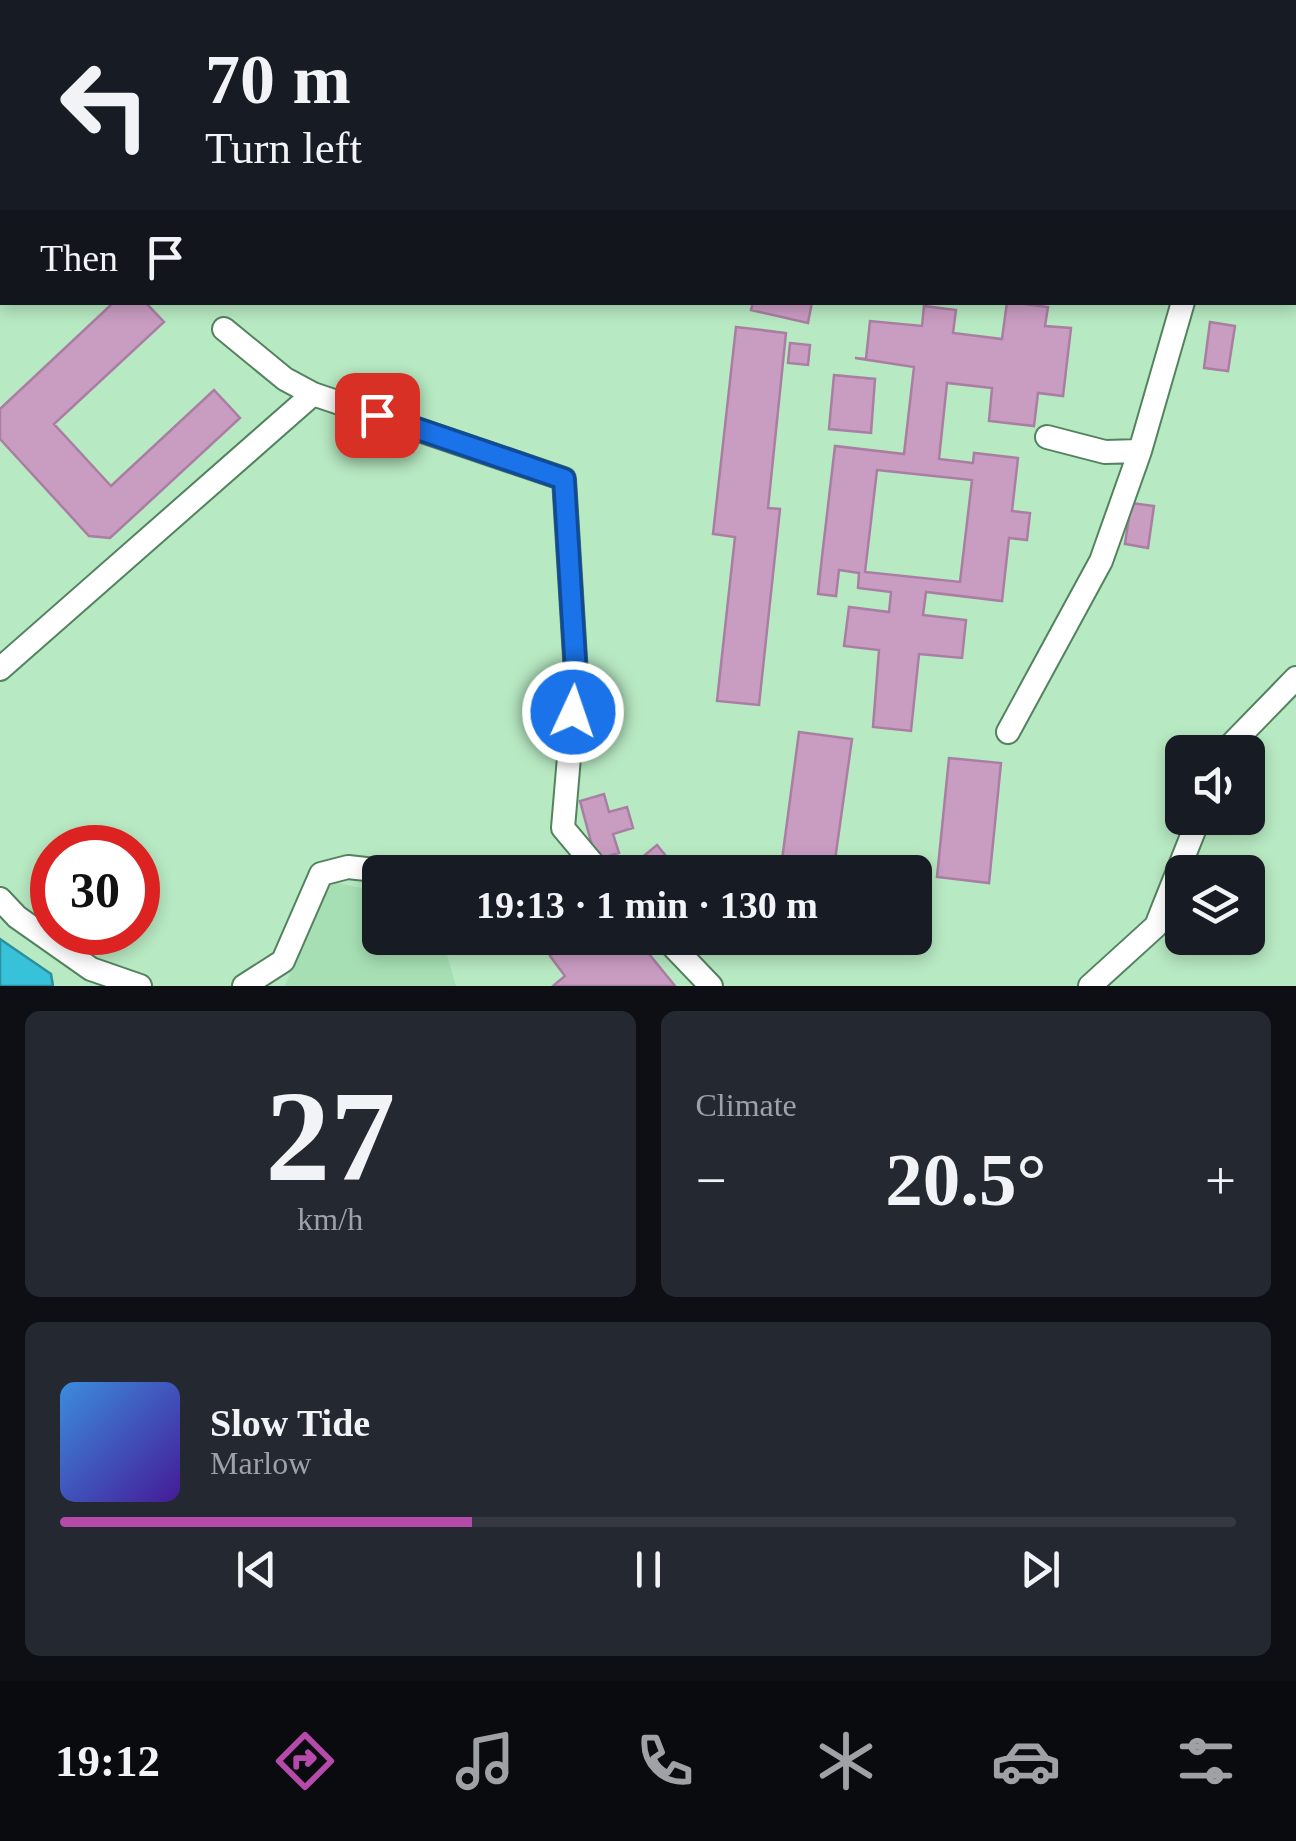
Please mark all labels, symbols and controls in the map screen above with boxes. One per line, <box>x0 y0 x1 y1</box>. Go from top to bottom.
icon: left <box>40 40 170 170</box>
text: 70 m <box>205 41 351 118</box>
text: Turn left <box>205 123 362 173</box>
icon: arrive <box>138 230 193 285</box>
text: Then <box>40 237 118 279</box>
pin <box>335 373 420 458</box>
icon: arrive <box>350 388 405 443</box>
position arrow <box>521 660 625 764</box>
map controls <box>1165 735 1265 955</box>
button: sound <box>1165 735 1265 835</box>
speed limit sign: 30 <box>30 825 160 955</box>
button: layers <box>1165 855 1265 955</box>
text: 19:13 · 1 min · 130 m <box>476 884 818 926</box>
text: 27 <box>265 1064 395 1208</box>
text: Climate <box>696 1087 797 1123</box>
text: 20.5° <box>885 1138 1046 1221</box>
text: − <box>696 1150 727 1211</box>
text: + <box>1205 1150 1236 1211</box>
text: km/h <box>297 1201 363 1237</box>
text: Slow Tide <box>210 1402 370 1444</box>
text: Marlow <box>210 1445 311 1481</box>
icon: previous <box>229 1542 284 1597</box>
icon: pause <box>621 1542 676 1597</box>
icon: next <box>1013 1542 1068 1597</box>
icon: directions <box>270 1726 340 1796</box>
icon: music <box>450 1726 520 1796</box>
icon: phone <box>630 1726 700 1796</box>
icon: climate <box>811 1726 881 1796</box>
icon: car <box>991 1726 1061 1796</box>
icon: filters <box>1171 1726 1241 1796</box>
text: 19:12 <box>55 1736 160 1786</box>

